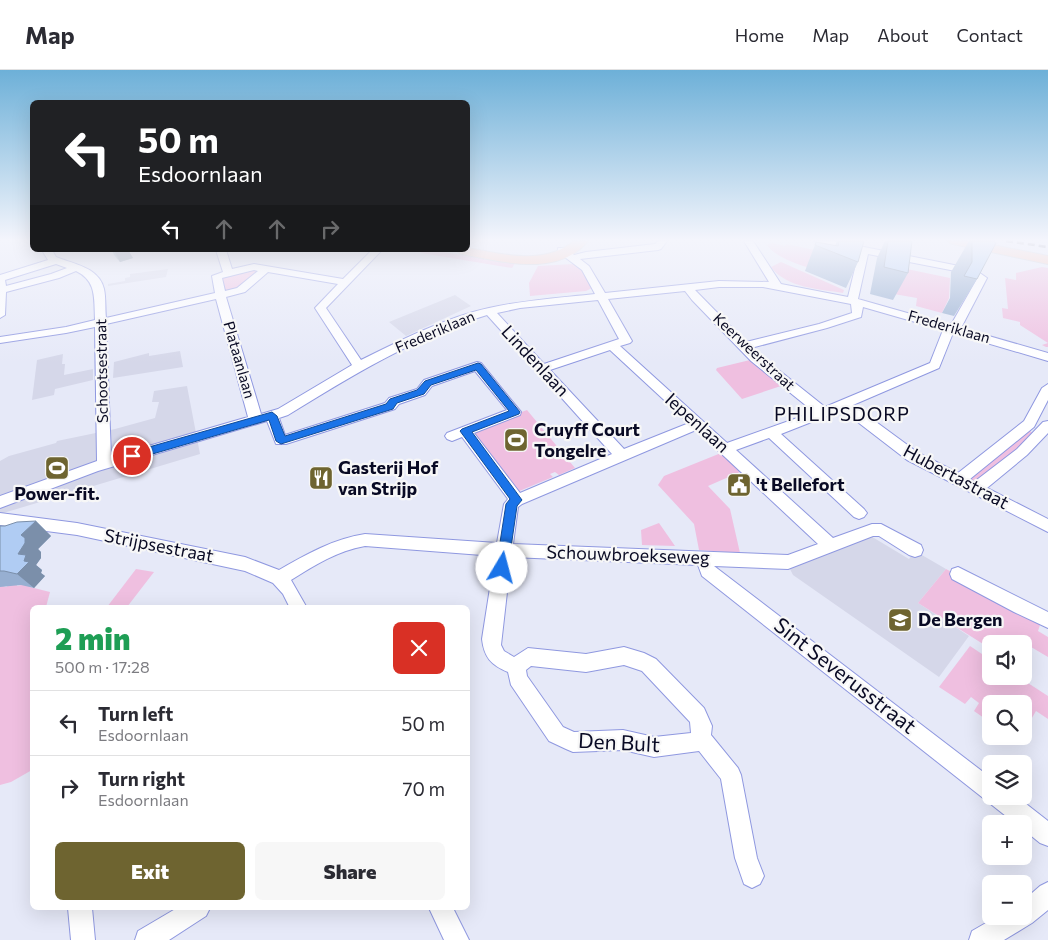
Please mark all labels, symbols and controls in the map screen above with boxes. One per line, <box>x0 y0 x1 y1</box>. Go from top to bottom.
text: Map <box>25 20 75 49</box>
text: Home <box>735 24 784 46</box>
text: Map <box>812 24 849 46</box>
text: About <box>877 24 929 46</box>
text: Contact <box>957 24 1023 46</box>
text: 50 m <box>138 117 219 160</box>
icon: left <box>55 120 120 185</box>
text: Esdoornlaan <box>138 160 263 187</box>
icon: left <box>157 215 185 243</box>
icon: ahead <box>210 215 238 243</box>
icon: ahead <box>263 215 291 243</box>
icon: right <box>316 215 344 243</box>
street label: Frederiklaan <box>392 306 477 356</box>
street label: Frederiklaan <box>906 306 992 346</box>
street label: Keerweerstraat <box>710 309 799 394</box>
street label: Schootsestraat <box>91 319 111 423</box>
street label: Plataanlaan <box>220 319 260 400</box>
street label: Lindenlaan <box>497 320 574 400</box>
street label: Iepenlaan <box>661 388 734 457</box>
district label: PHILIPSDORP <box>774 402 910 425</box>
place label: Cruyff Court Tongelre <box>534 418 640 461</box>
sports icon: Cruyff Court Tongelre <box>503 427 529 453</box>
pin <box>111 435 153 477</box>
street label: Hubertastraat <box>900 439 1013 513</box>
icon: arrive <box>118 442 146 470</box>
sports icon: Power-fit. <box>44 455 70 481</box>
place label: Gasterij Hof van Strijp <box>338 456 439 499</box>
restaurant icon: Gasterij Hof van Strijp <box>308 465 334 491</box>
public building icon: 't Bellefort <box>726 472 752 498</box>
place label: 't Bellefort <box>756 473 845 495</box>
place label: Power-fit. <box>14 482 100 504</box>
street label: Strijpsestraat <box>103 524 216 566</box>
street label: Schouwbroekseweg <box>546 540 710 568</box>
position arrow <box>475 541 527 593</box>
school or university icon: De Bergen <box>887 607 913 633</box>
place label: De Bergen <box>918 608 1003 630</box>
street label: Sint Severusstraat <box>770 612 922 738</box>
text: 2 min <box>55 619 130 656</box>
button: close <box>393 622 445 674</box>
map controls <box>982 635 1032 925</box>
button: sound <box>982 635 1032 685</box>
text: 500 m · 17:28 <box>55 657 150 676</box>
button: search <box>982 695 1032 745</box>
text: Turn left <box>98 702 173 725</box>
icon: left <box>55 709 83 737</box>
text: 50 m <box>401 712 445 735</box>
text: Esdoornlaan <box>98 725 189 744</box>
street label: Den Bult <box>578 727 661 756</box>
button: layers <box>982 755 1032 805</box>
text: Turn right <box>98 767 185 790</box>
icon: right <box>55 774 83 802</box>
text: 70 m <box>402 777 445 800</box>
text: Esdoornlaan <box>98 790 189 809</box>
button: + <box>982 815 1032 865</box>
button: Exit <box>55 842 245 900</box>
button: Share <box>255 842 445 900</box>
button: − <box>982 875 1032 925</box>

